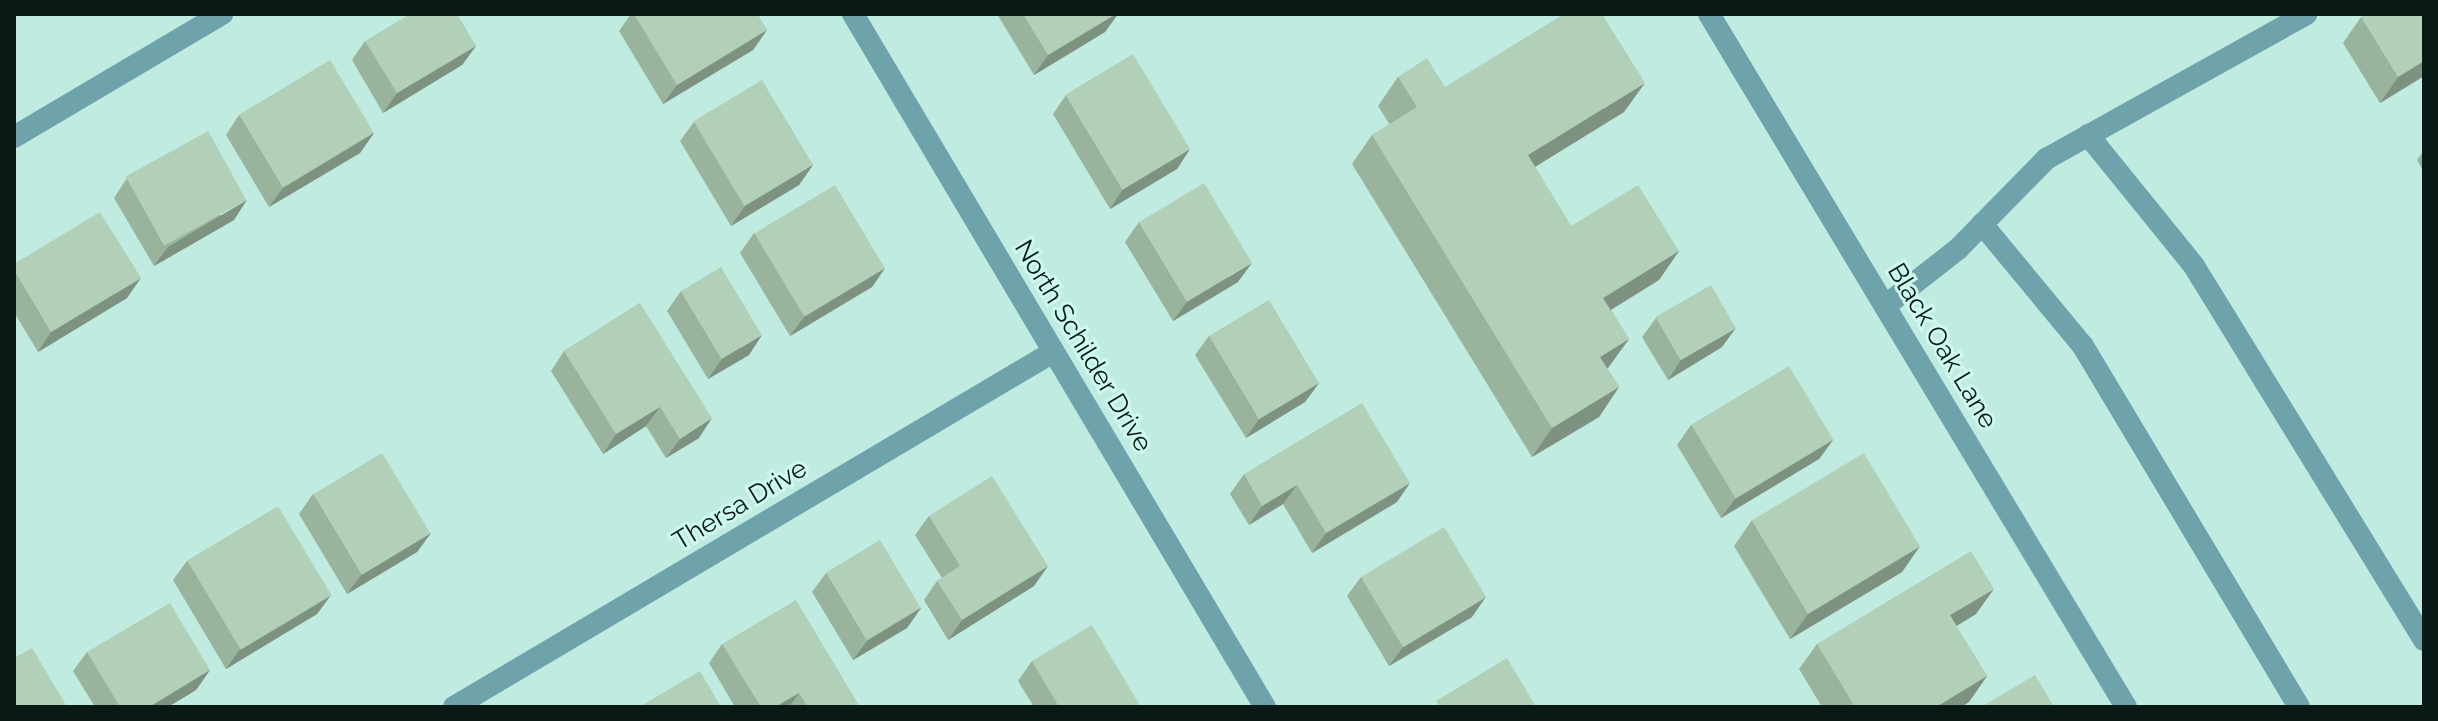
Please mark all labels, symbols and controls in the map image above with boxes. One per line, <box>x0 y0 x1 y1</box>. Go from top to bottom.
street label: North Schilder Drive <box>1007 234 1159 458</box>
street label: Black Oak Lane <box>1880 258 2004 434</box>
street label: Thersa Drive <box>667 453 813 557</box>

